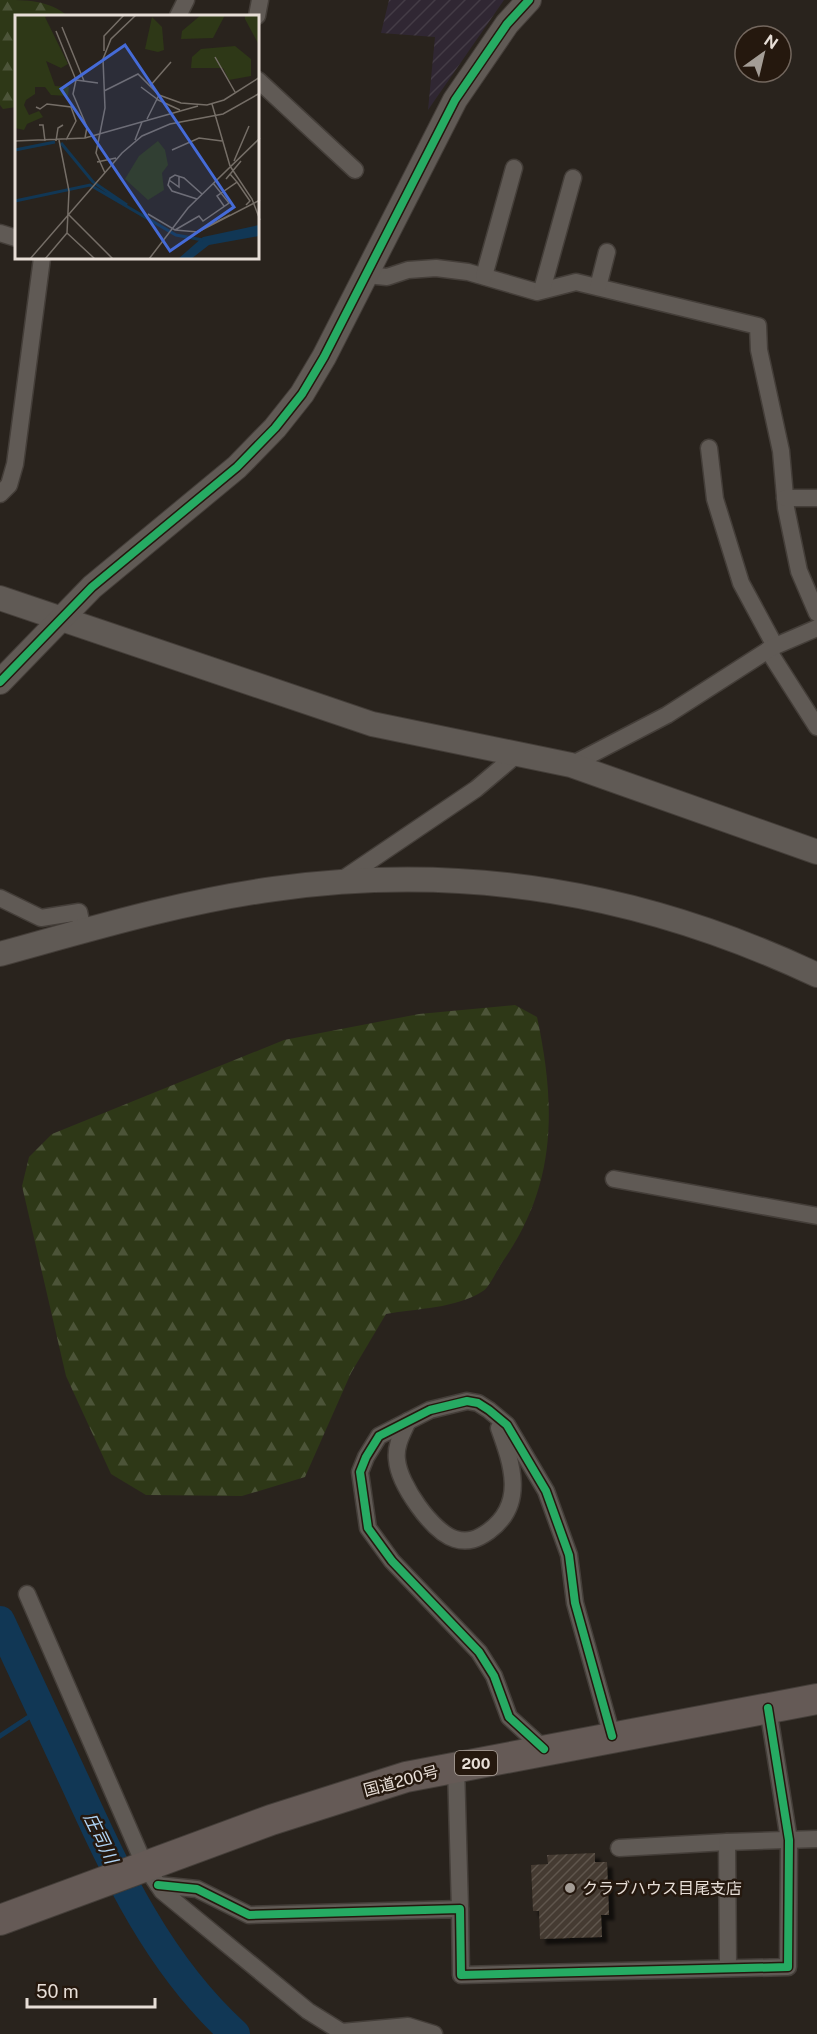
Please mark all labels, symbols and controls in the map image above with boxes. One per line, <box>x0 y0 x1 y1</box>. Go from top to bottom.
inset map <box>15 15 260 260</box>
north arrow <box>733 24 793 84</box>
text: N <box>761 31 782 53</box>
road number: 200 <box>455 1751 497 1775</box>
street label: 国道200号 <box>361 1762 441 1800</box>
water label: 庄司川 <box>80 1809 123 1869</box>
place label: クラブハウス目尾支店 <box>582 1879 742 1898</box>
marker: クラブハウス目尾支店 <box>563 1881 577 1895</box>
scale bar <box>27 1971 154 2009</box>
text: 50 m <box>36 1981 79 2002</box>

